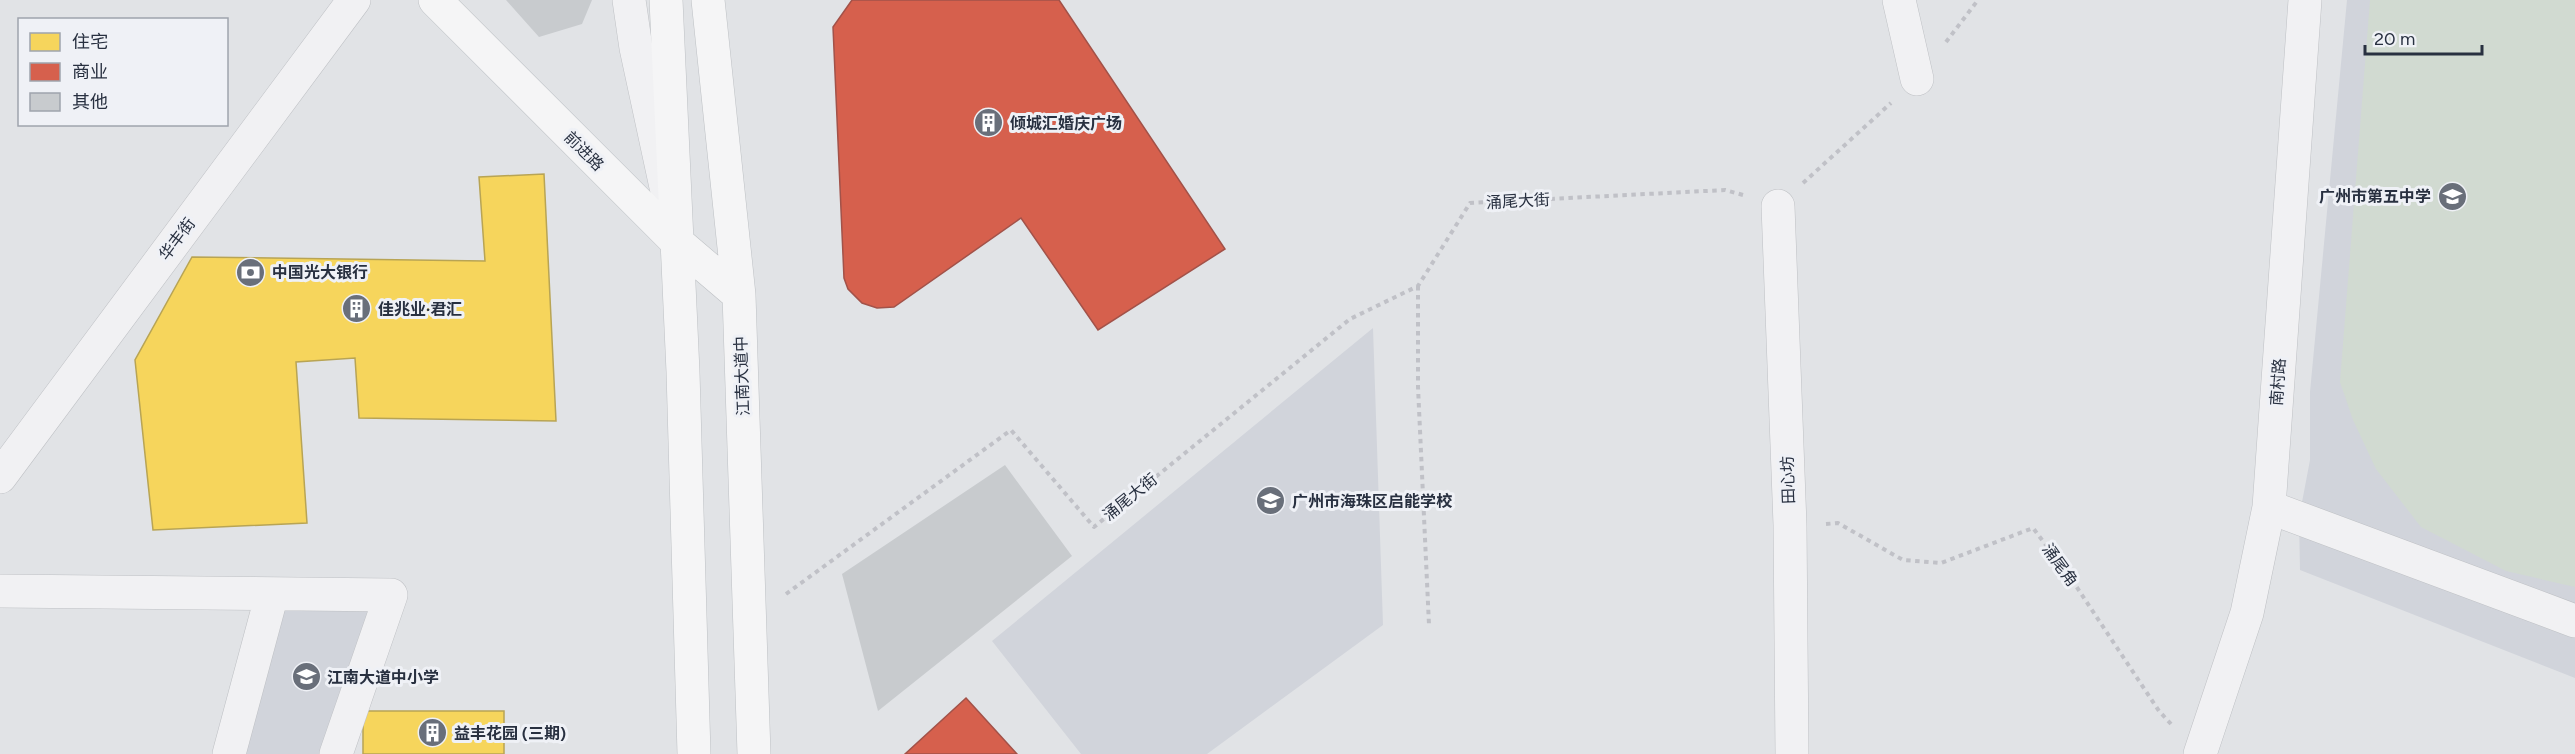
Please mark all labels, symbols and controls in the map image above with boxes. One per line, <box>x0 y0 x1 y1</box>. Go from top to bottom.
legend <box>18 18 228 126</box>
scale bar <box>2365 18 2482 56</box>
text: 20 m <box>2374 28 2415 50</box>
text: 住宅 <box>72 31 108 53</box>
text: 商业 <box>72 61 108 83</box>
text: 其他 <box>72 91 108 113</box>
building icon: 倾城汇婚庆广场 <box>973 107 1005 139</box>
place label: 倾城汇婚庆广场 <box>1010 114 1122 133</box>
street label: 前进路 <box>560 127 608 175</box>
school or university icon: 广州市第五中学 <box>2436 180 2468 212</box>
place label: 广州市第五中学 <box>2319 187 2431 206</box>
street label: 涌尾大街 <box>1486 190 1550 212</box>
street label: 华丰街 <box>155 214 199 264</box>
bank icon: 中国光大银行 <box>235 256 267 288</box>
place label: 中国光大银行 <box>272 263 368 282</box>
building icon: 佳兆业·君汇 <box>341 293 373 325</box>
place label: 佳兆业·君汇 <box>378 300 462 319</box>
street label: 江南大道中 <box>731 336 753 416</box>
street label: 南村路 <box>2267 357 2289 407</box>
street label: 田心坊 <box>1778 456 1798 504</box>
street label: 涌尾大街 <box>1099 469 1161 525</box>
school or university icon: 广州市海珠区启能学校 <box>1255 485 1287 517</box>
place label: 广州市海珠区启能学校 <box>1292 492 1453 511</box>
street label: 涌尾角 <box>2038 540 2082 590</box>
school or university icon: 江南大道中小学 <box>290 661 322 693</box>
place label: 江南大道中小学 <box>327 668 439 687</box>
building icon: 益丰花园 (三期) <box>417 717 449 749</box>
place label: 益丰花园 (三期) <box>454 724 566 743</box>

